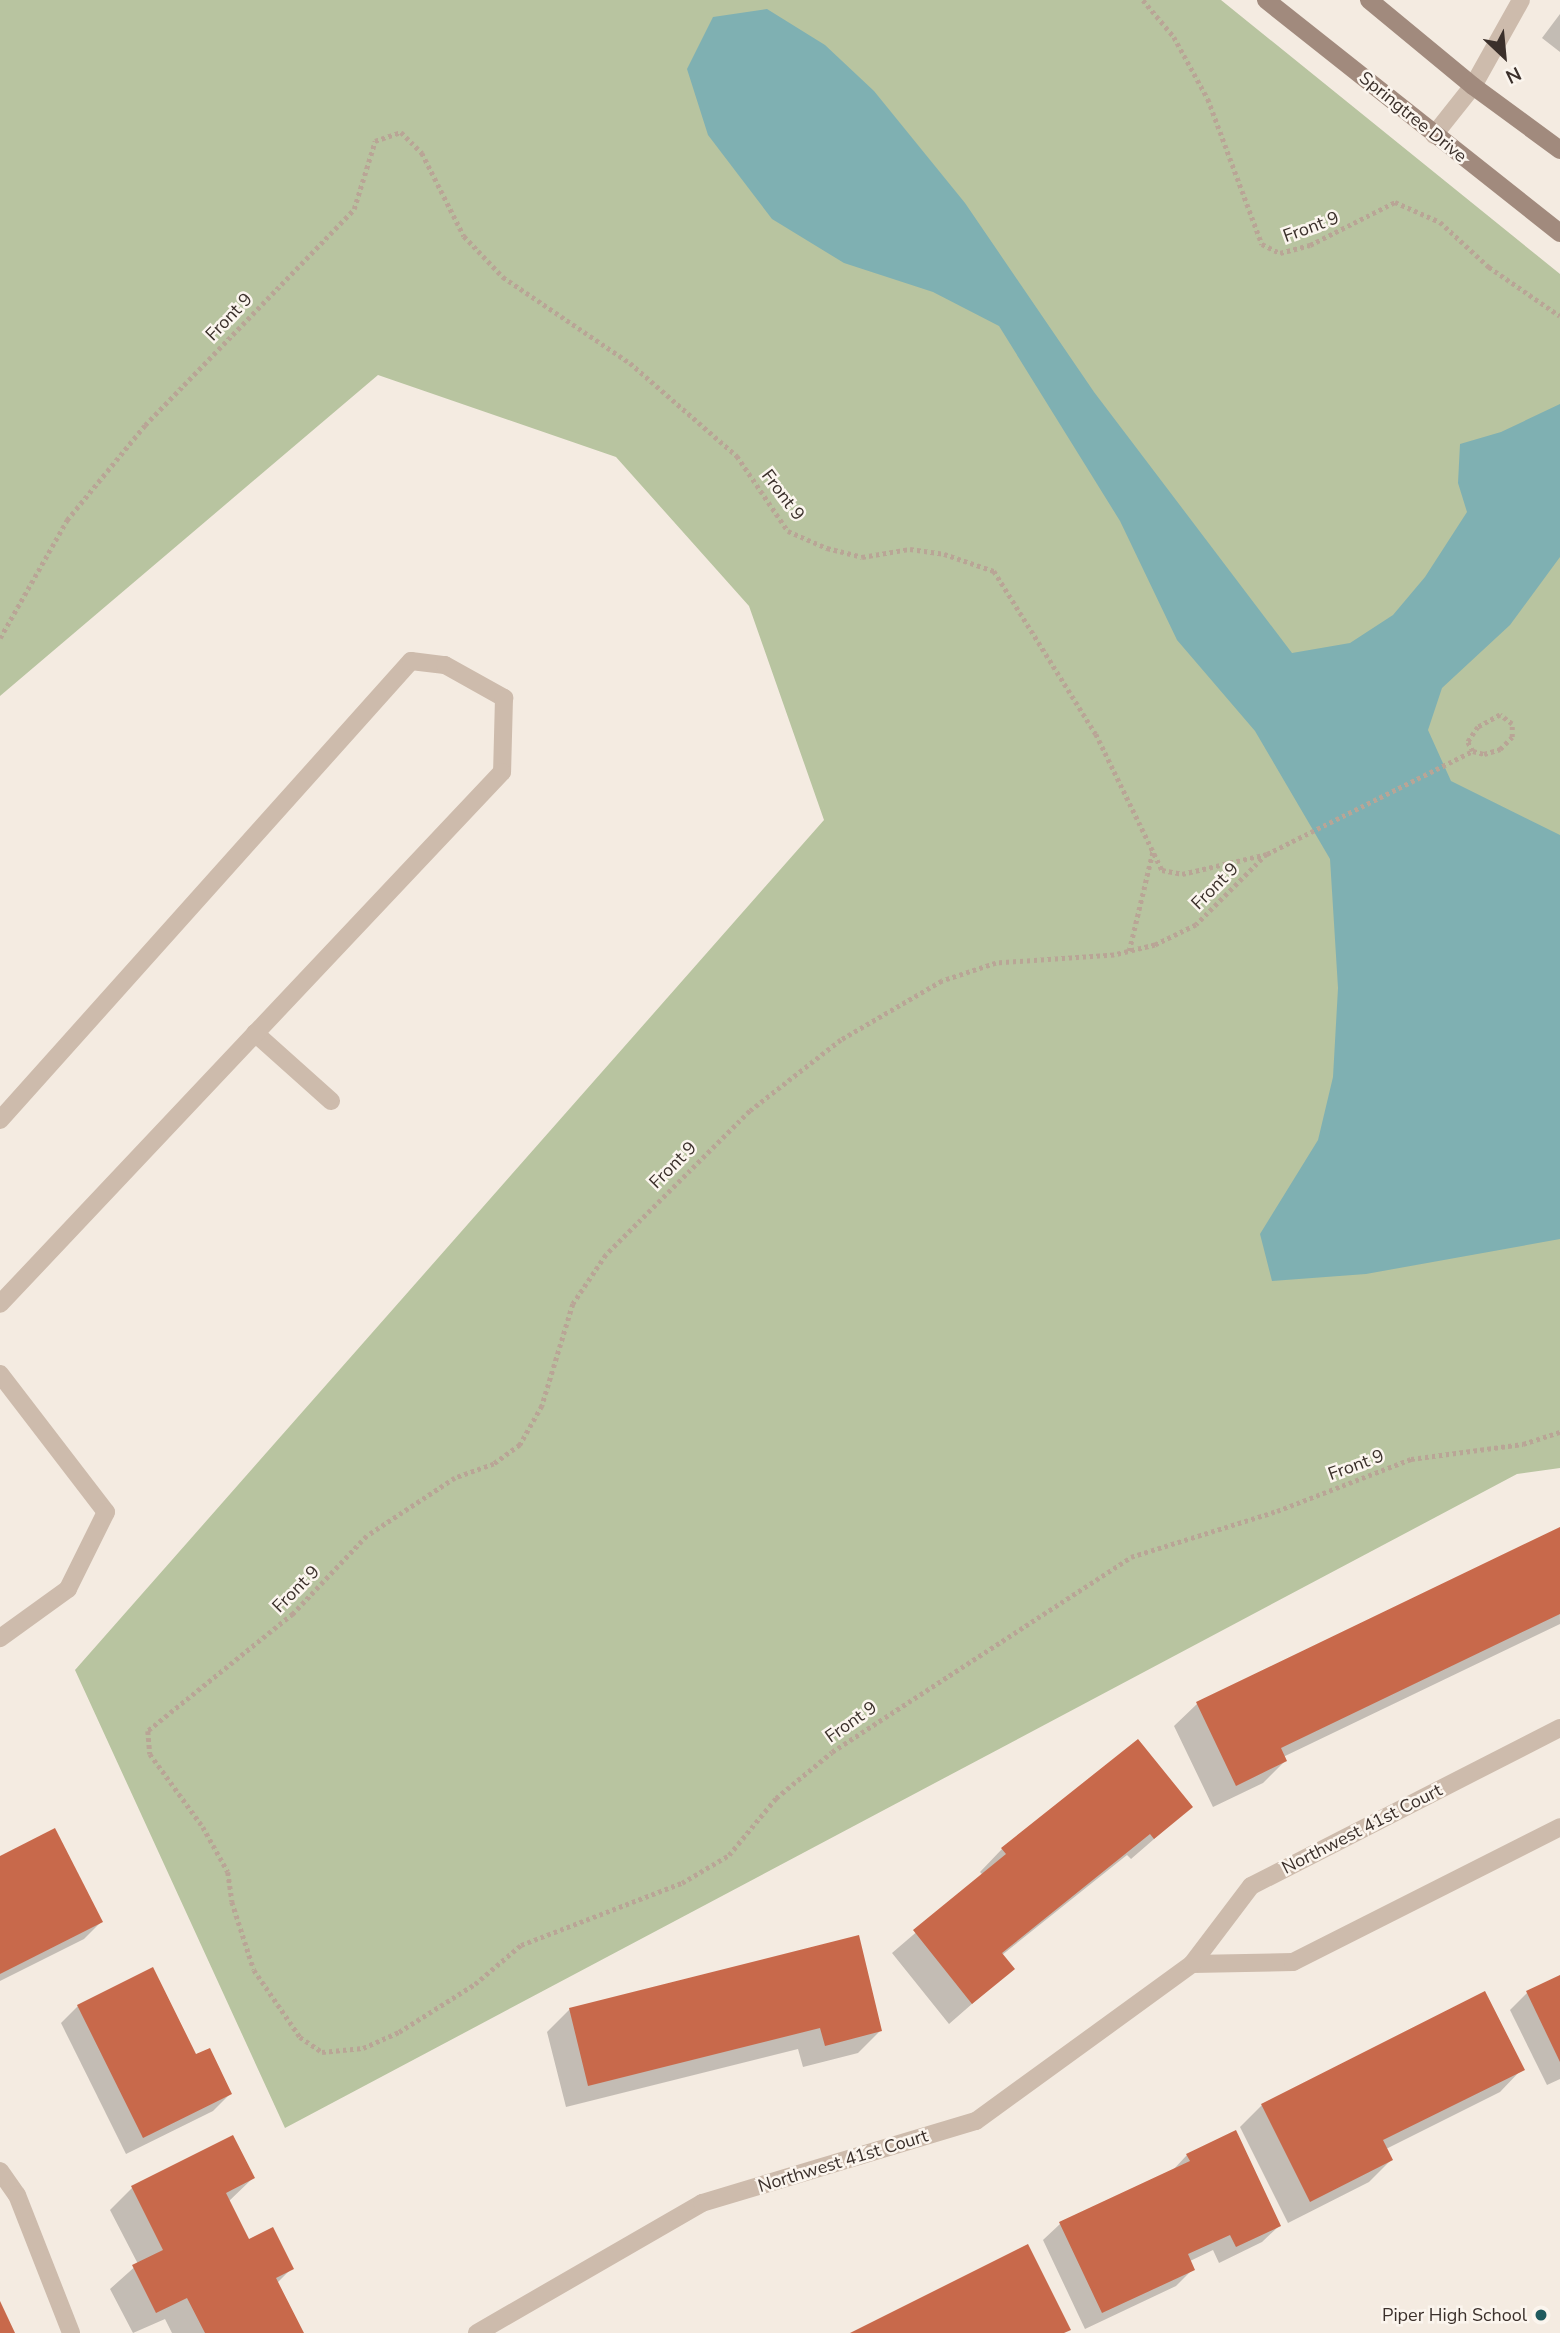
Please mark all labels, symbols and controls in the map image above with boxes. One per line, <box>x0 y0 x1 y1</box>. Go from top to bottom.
north arrow <box>1469 21 1539 91</box>
text: N <box>1501 60 1525 90</box>
street label: Springtree Drive <box>1355 67 1471 167</box>
street label: Front 9 <box>1280 207 1342 247</box>
street label: Front 9 <box>201 289 257 345</box>
street label: Front 9 <box>757 465 809 525</box>
street label: Front 9 <box>1187 858 1243 914</box>
street label: Front 9 <box>645 1137 701 1193</box>
street label: Front 9 <box>1325 1445 1387 1485</box>
street label: Front 9 <box>268 1561 324 1617</box>
street label: Front 9 <box>821 1697 881 1747</box>
street label: Northwest 41st Court <box>1278 1779 1446 1879</box>
street label: Northwest 41st Court <box>755 2125 931 2197</box>
place label: Piper High School <box>1382 2304 1527 2326</box>
marker: Piper High School <box>1533 2307 1549 2323</box>

